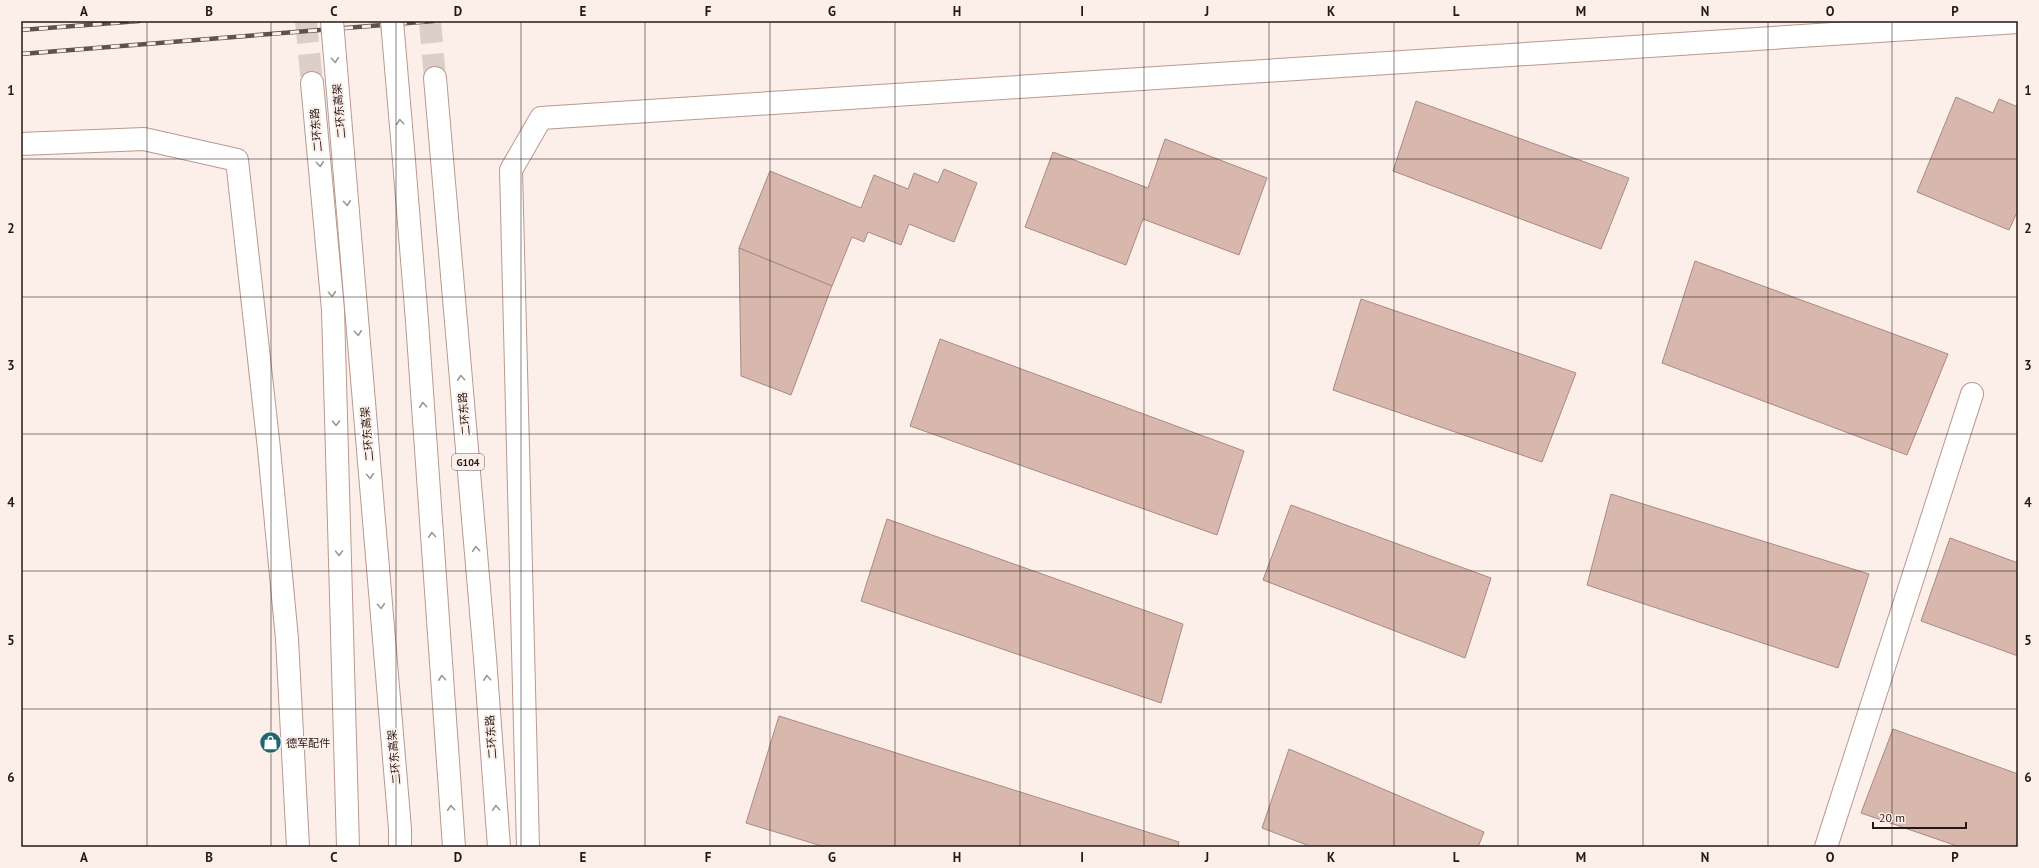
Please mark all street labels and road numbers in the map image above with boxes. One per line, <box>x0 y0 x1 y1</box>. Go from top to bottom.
street label: 二环东高架 <box>330 83 348 139</box>
street label: 二环东路 <box>307 107 325 153</box>
street label: 二环东路 <box>455 391 473 437</box>
street label: 二环东高架 <box>358 406 376 462</box>
road number: G104 <box>452 454 484 470</box>
street label: 二环东路 <box>482 715 500 759</box>
street label: 二环东高架 <box>385 729 403 785</box>

